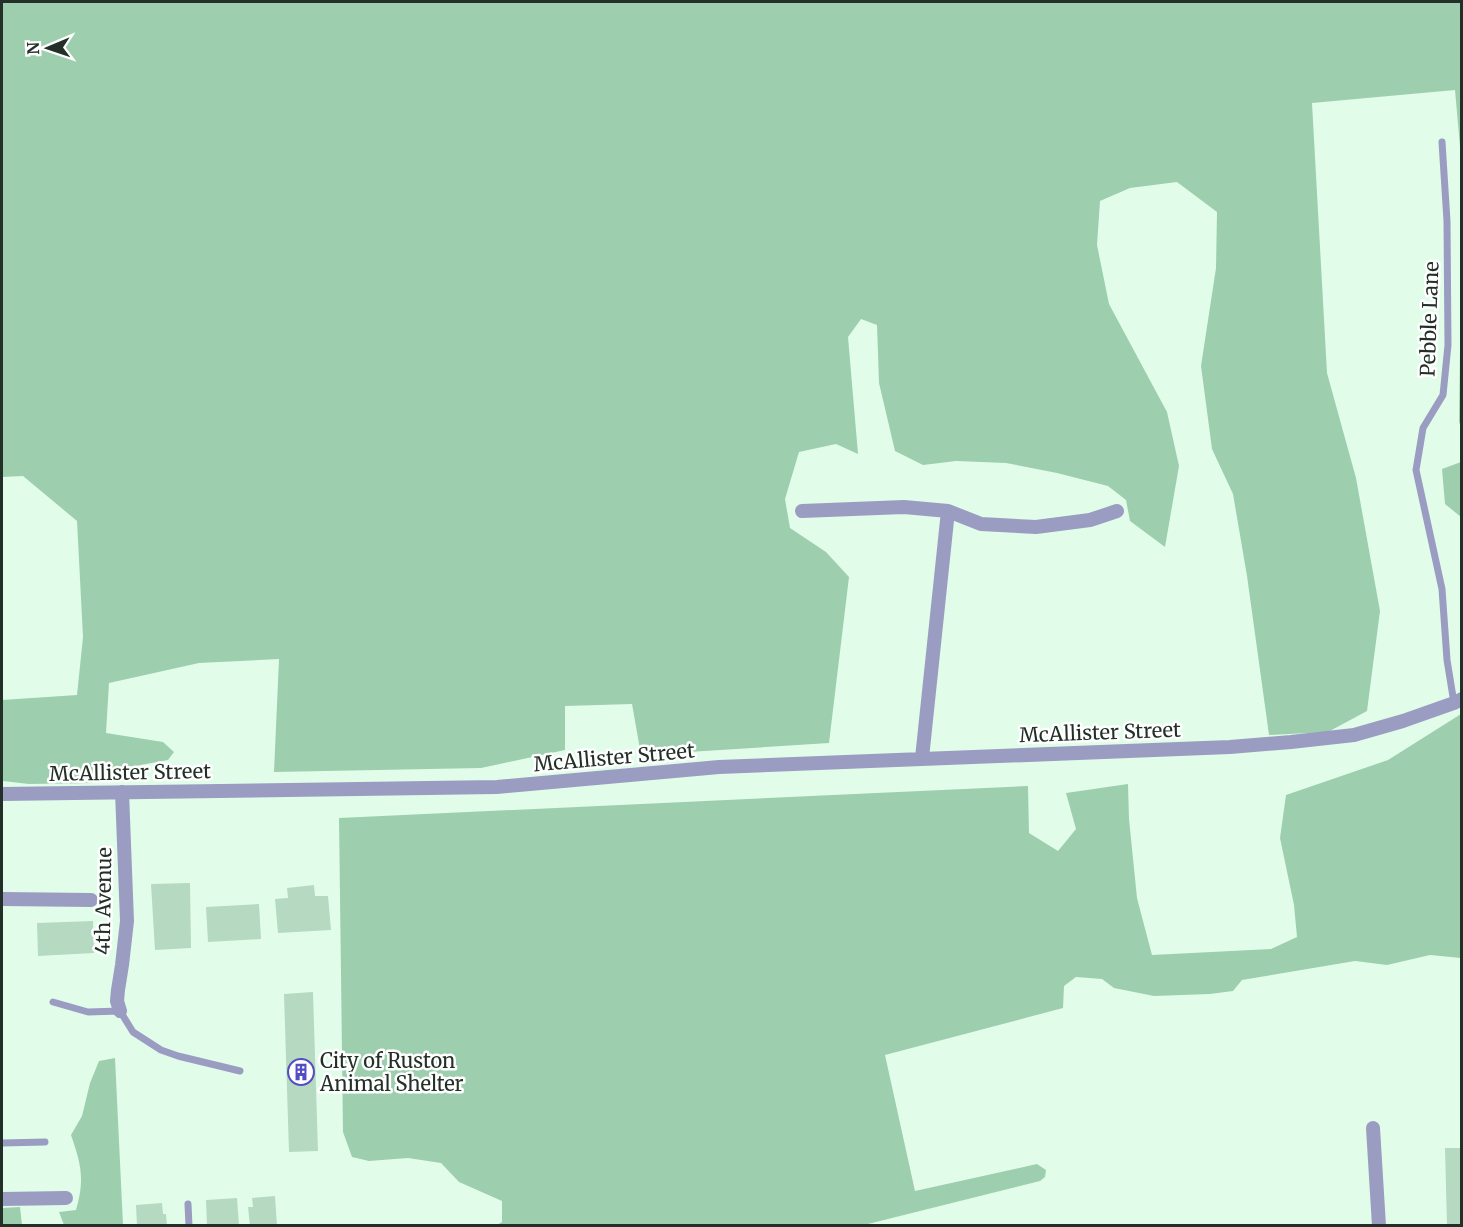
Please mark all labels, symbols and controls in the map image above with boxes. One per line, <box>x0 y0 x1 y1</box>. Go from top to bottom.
north arrow <box>18 18 78 78</box>
text: N <box>23 41 43 55</box>
street label: Pebble Lane <box>1414 261 1444 377</box>
street label: McAllister Street <box>1019 717 1181 747</box>
street label: McAllister Street <box>532 737 696 776</box>
street label: McAllister Street <box>49 758 211 786</box>
street label: 4th Avenue <box>90 847 116 955</box>
place label: City of Ruston Animal Shelter <box>319 1048 464 1096</box>
building icon: City of Ruston Animal Shelter <box>286 1057 316 1087</box>

